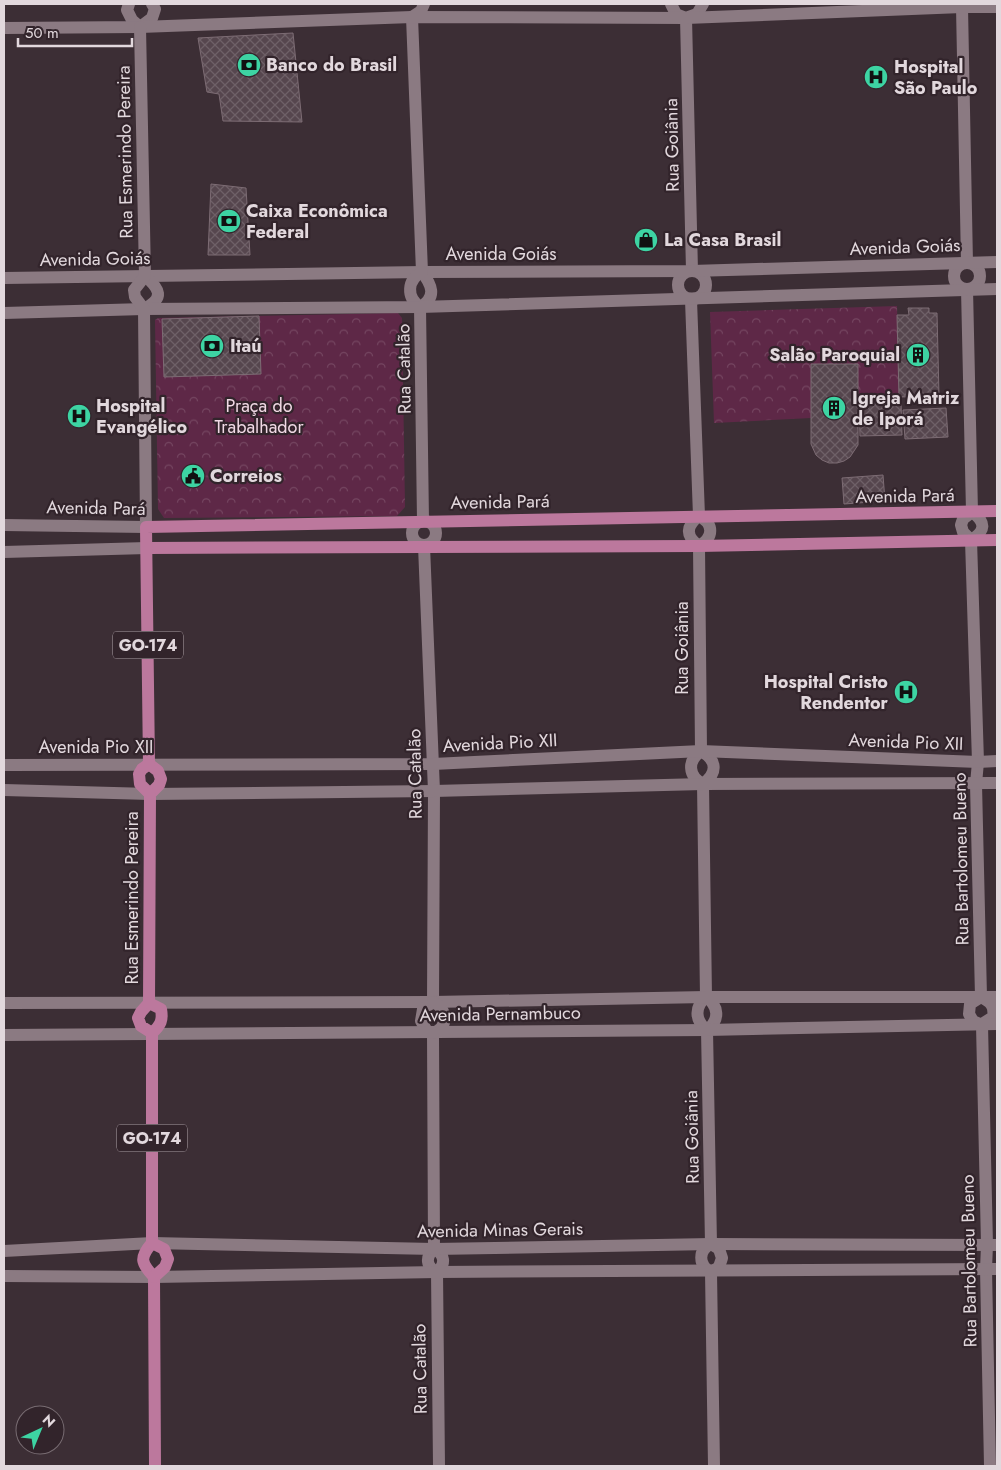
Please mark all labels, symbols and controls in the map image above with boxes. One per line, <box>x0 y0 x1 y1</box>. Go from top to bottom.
scale bar <box>18 15 131 47</box>
text: 50 m <box>25 22 59 44</box>
bank icon: Banco do Brasil <box>236 52 262 78</box>
place label: Banco do Brasil <box>266 52 397 78</box>
place label: Hospital São Paulo <box>894 54 978 101</box>
hospital icon: Hospital São Paulo <box>863 64 889 90</box>
street label: Rua Esmerindo Pereira <box>110 65 140 239</box>
street label: Rua Goiânia <box>658 98 686 192</box>
place label: Caixa Econômica Federal <box>246 198 388 245</box>
bank icon: Caixa Econômica Federal <box>216 208 242 234</box>
shop icon: La Casa Brasil <box>633 227 659 253</box>
place label: La Casa Brasil <box>664 227 781 253</box>
street label: Avenida Goiás <box>849 232 961 262</box>
street label: Avenida Goiás <box>446 241 556 267</box>
street label: Avenida Goiás <box>39 245 151 273</box>
street label: Rua Catalão <box>390 323 418 414</box>
bank icon: Itaú <box>199 333 225 359</box>
place label: Itaú <box>230 333 262 359</box>
place label: Salão Paroquial <box>769 342 900 368</box>
building icon: Salão Paroquial <box>905 342 931 368</box>
place label: Igreja Matriz de Iporá <box>852 385 960 432</box>
place label: Hospital Evangélico <box>96 393 187 440</box>
park label: Praça do Trabalhador <box>214 393 304 440</box>
building icon: Igreja Matriz de Iporá <box>821 395 847 421</box>
hospital icon: Hospital Evangélico <box>66 403 92 429</box>
public building icon: Correios <box>180 463 206 489</box>
place label: Correios <box>210 463 282 489</box>
street label: Avenida Pará <box>855 482 955 510</box>
street label: Avenida Pará <box>450 488 550 516</box>
street label: Avenida Pará <box>46 494 146 522</box>
street label: Rua Goiânia <box>669 601 695 695</box>
road number: GO-174 <box>113 632 183 658</box>
place label: Hospital Cristo Rendentor <box>764 669 889 716</box>
hospital icon: Hospital Cristo Rendentor <box>893 679 919 705</box>
street label: Avenida Pio XII <box>442 727 558 759</box>
street label: Avenida Pio XII <box>848 727 964 757</box>
street label: Rua Catalão <box>401 728 429 819</box>
street label: Avenida Pio XII <box>39 734 153 760</box>
street label: Rua Bartolomeu Bueno <box>946 772 976 946</box>
street label: Rua Esmerindo Pereira <box>119 811 145 985</box>
street label: Avenida Pernambuco <box>419 1000 581 1028</box>
street label: Rua Goiânia <box>678 1090 706 1184</box>
road number: GO-174 <box>117 1124 187 1152</box>
street label: Rua Bartolomeu Bueno <box>954 1174 984 1348</box>
street label: Avenida Minas Gerais <box>417 1216 583 1244</box>
street label: Rua Catalão <box>406 1323 434 1414</box>
north arrow <box>15 1405 65 1455</box>
text: N <box>38 1410 60 1432</box>

